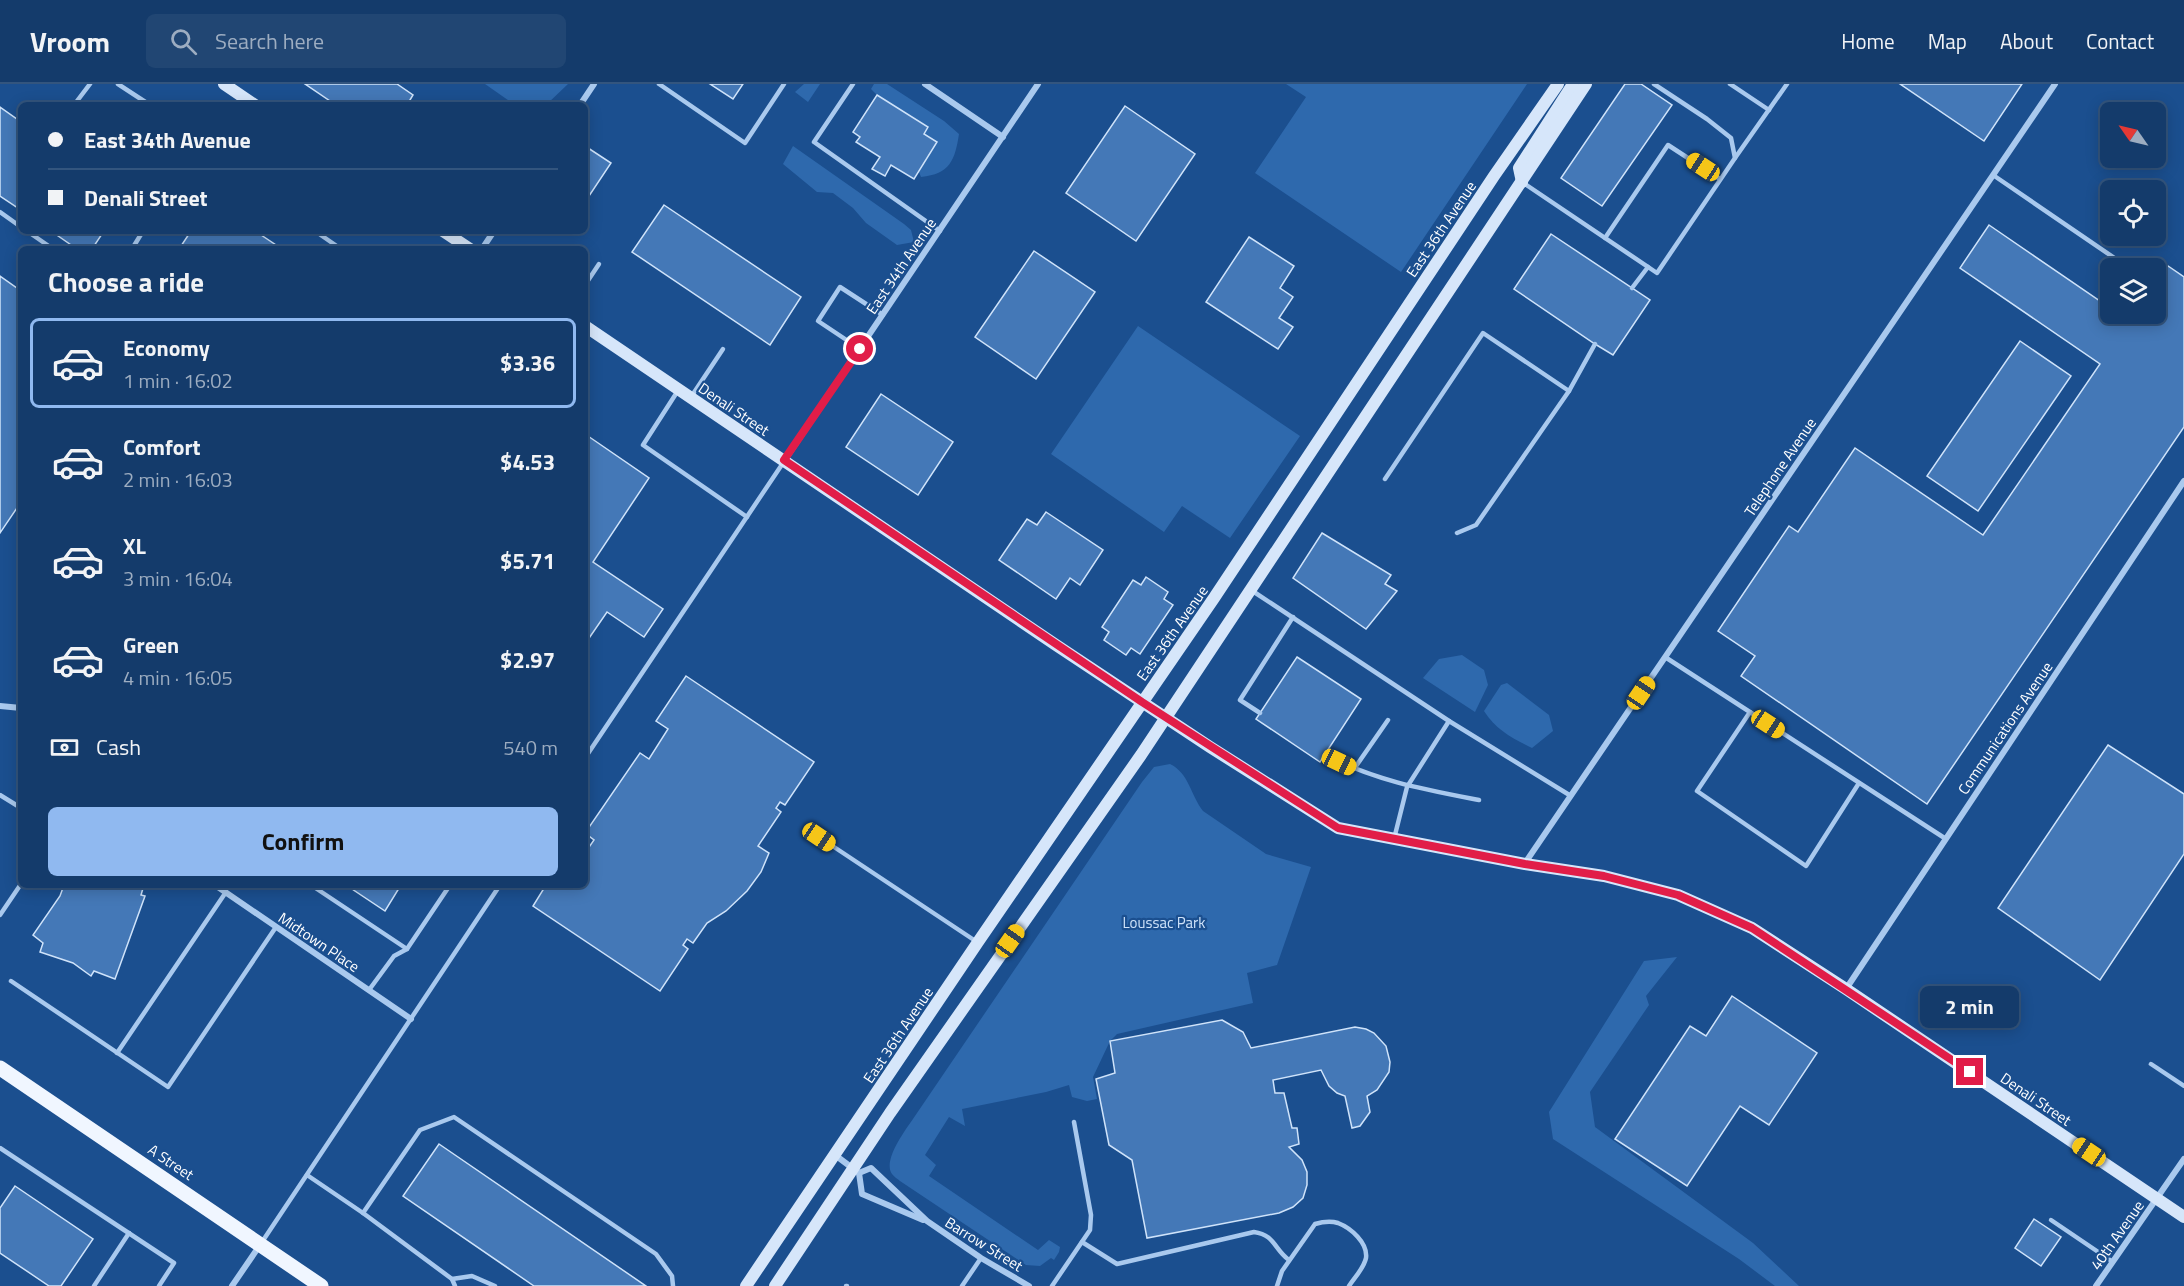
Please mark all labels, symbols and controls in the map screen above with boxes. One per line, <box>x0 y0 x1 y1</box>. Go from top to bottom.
search box <box>146 14 566 68</box>
text: Vroom <box>30 20 110 63</box>
text: Search here <box>215 24 324 58</box>
icon: search <box>167 25 200 58</box>
text: Home <box>1841 25 1895 57</box>
text: Map <box>1928 25 1967 57</box>
text: About <box>2000 25 2053 57</box>
text: Contact <box>2086 25 2154 57</box>
north arrow <box>2100 102 2166 168</box>
map controls <box>2100 102 2166 324</box>
text: East 34th Avenue <box>84 123 251 157</box>
car <box>1683 150 1723 184</box>
street label: East 36th Avenue <box>1400 176 1482 282</box>
button: locate <box>2100 180 2166 246</box>
text: Denali Street <box>84 181 208 215</box>
street label: East 34th Avenue <box>860 213 942 319</box>
button: layers <box>2100 258 2166 324</box>
text: Choose a ride <box>48 261 204 302</box>
text: Economy <box>123 331 210 365</box>
route start <box>846 335 873 362</box>
icon: car <box>51 336 105 390</box>
text: $3.36 <box>500 346 555 380</box>
text: 1 min · 16:02 <box>123 365 233 396</box>
street label: Denali Street <box>694 377 775 442</box>
street label: Telephone Avenue <box>1738 413 1822 521</box>
text: Comfort <box>123 430 201 464</box>
icon: car <box>51 435 105 489</box>
text: $4.53 <box>500 445 555 479</box>
text: 2 min · 16:03 <box>123 464 233 495</box>
text: XL <box>123 529 146 563</box>
icon: car <box>51 534 105 588</box>
text: $5.71 <box>500 544 555 578</box>
text: 3 min · 16:04 <box>123 563 233 594</box>
street label: East 36th Avenue <box>1131 581 1213 685</box>
text: Green <box>123 628 179 662</box>
icon: car <box>51 633 105 687</box>
text: $2.97 <box>500 643 555 677</box>
street label: Communications Avenue <box>1952 657 2058 799</box>
text: 4 min · 16:05 <box>123 662 233 693</box>
car <box>1623 673 1659 713</box>
car <box>1748 707 1788 741</box>
text: Cash <box>96 730 141 764</box>
icon: cash <box>48 731 81 764</box>
text: 540 m <box>503 732 558 763</box>
car <box>1319 746 1359 778</box>
button: Confirm <box>48 807 558 876</box>
car <box>799 819 839 855</box>
street label: Midtown Place <box>274 906 364 978</box>
park label: Loussac Park <box>1122 911 1206 934</box>
car <box>992 921 1028 961</box>
street label: East 36th Avenue <box>857 982 939 1088</box>
callout: 2 min <box>1920 985 2020 1027</box>
text: 2 min <box>1945 991 1994 1022</box>
route end <box>1956 1058 1983 1085</box>
street label: Denali Street <box>1996 1067 2077 1132</box>
car <box>2069 1134 2109 1170</box>
street label: A Street <box>143 1138 199 1186</box>
street label: 40th Avenue <box>2085 1195 2149 1275</box>
street label: Barrow Street <box>940 1211 1028 1278</box>

